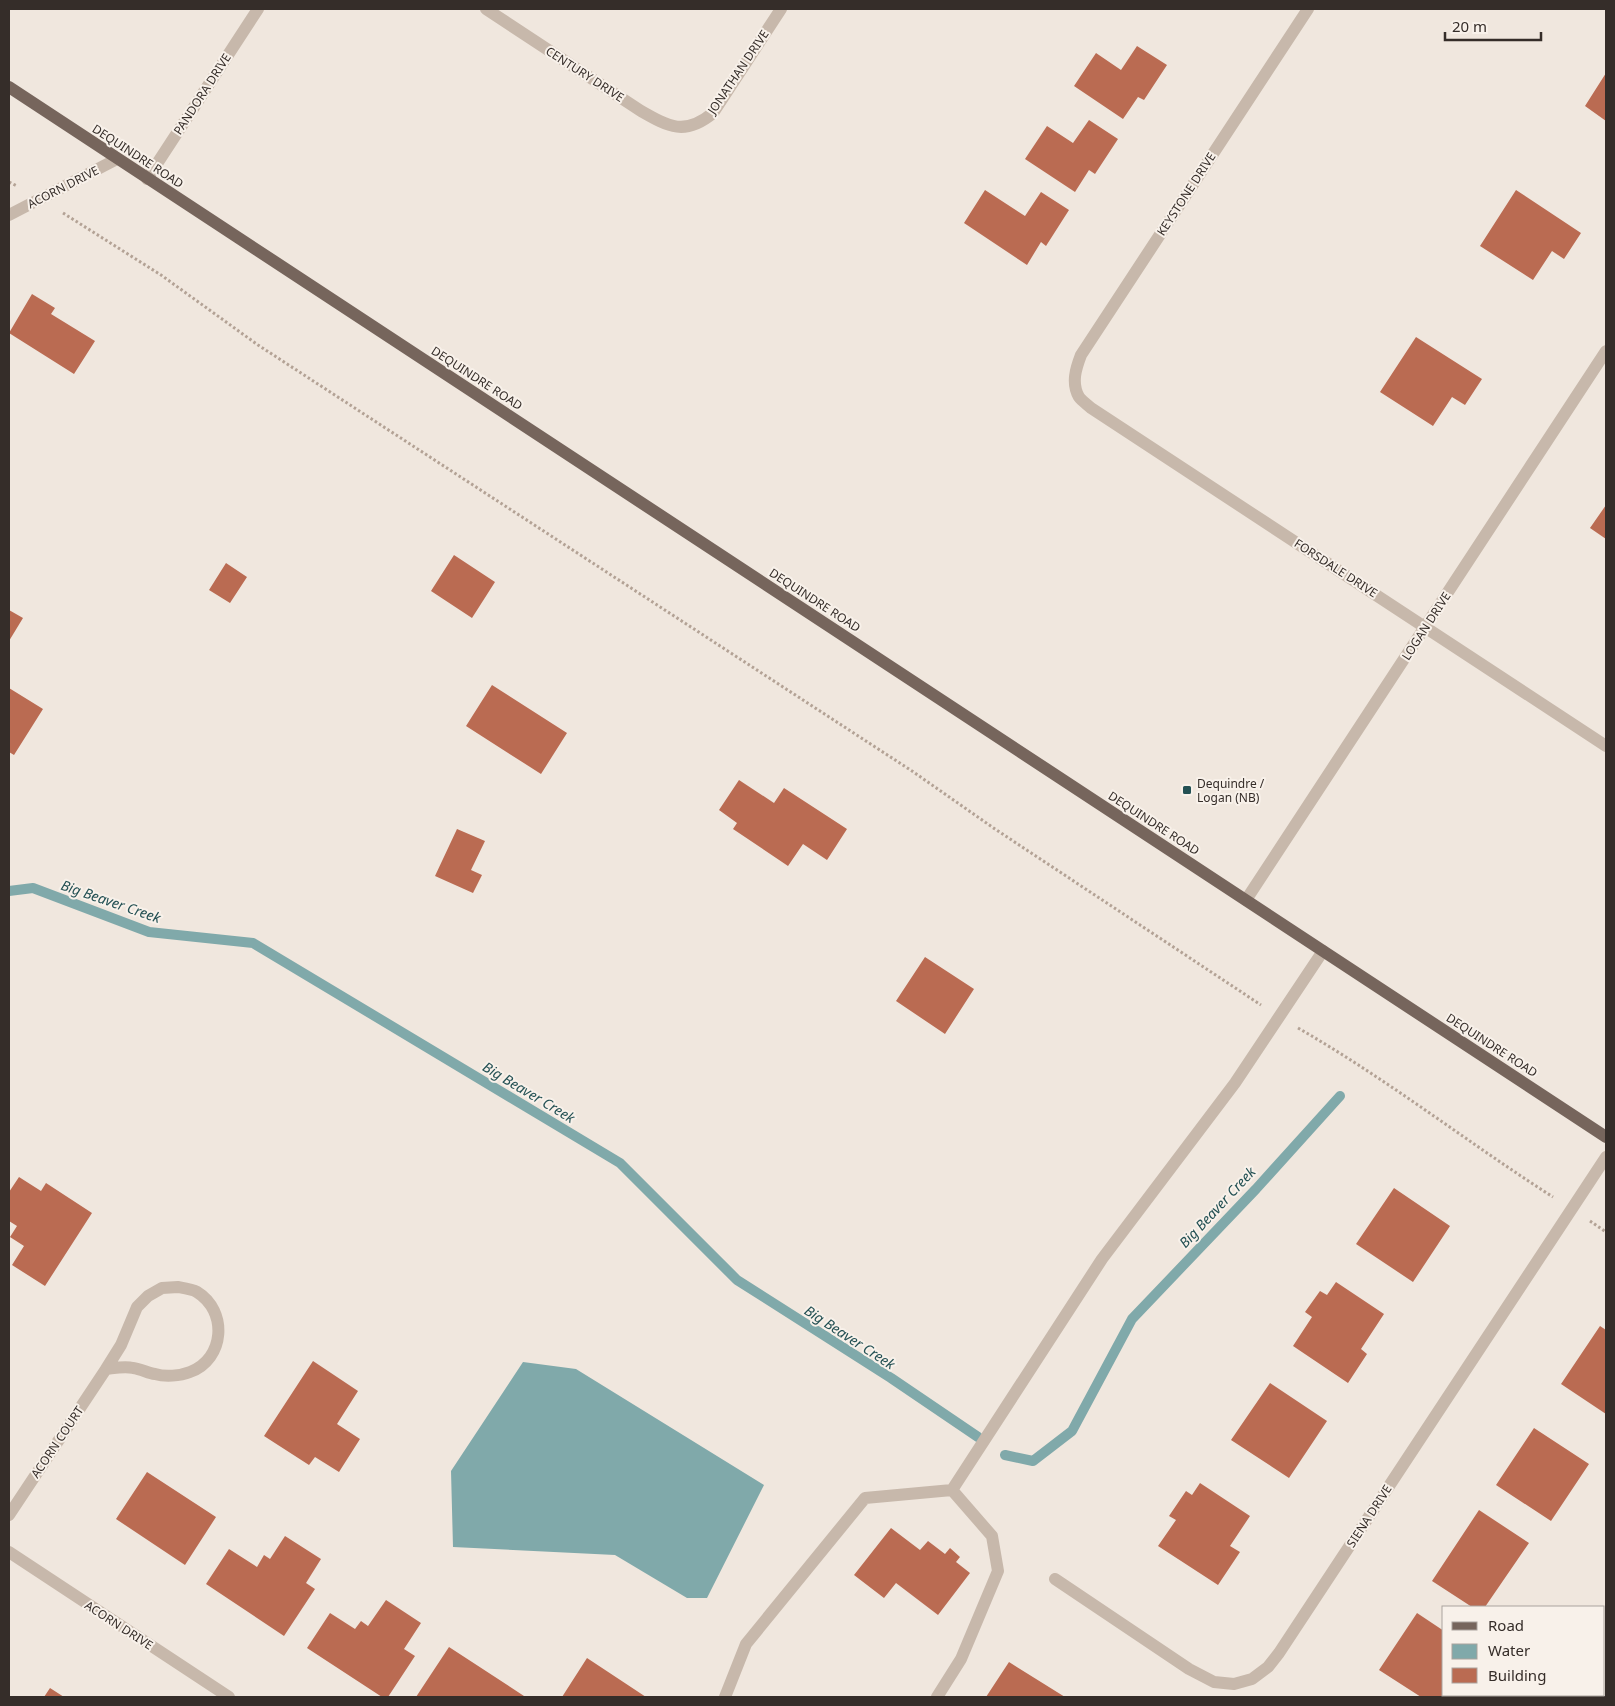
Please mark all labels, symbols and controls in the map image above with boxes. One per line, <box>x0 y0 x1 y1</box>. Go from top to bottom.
scale bar <box>1445 10 1541 42</box>
text: 20 m <box>1452 16 1487 36</box>
street label: JONATHAN DRIVE <box>703 27 773 118</box>
street label: CENTURY DRIVE <box>542 42 628 106</box>
street label: PANDORA DRIVE <box>169 50 235 138</box>
street label: DEQUINDRE ROAD <box>89 120 187 192</box>
street label: KEYSTONE DRIVE <box>1153 149 1219 239</box>
street label: ACORN DRIVE <box>24 162 102 212</box>
street label: DEQUINDRE ROAD <box>428 342 526 414</box>
street label: FORSDALE DRIVE <box>1291 535 1381 601</box>
street label: DEQUINDRE ROAD <box>766 564 864 636</box>
street label: LOGAN DRIVE <box>1398 589 1454 663</box>
place label: Dequindre / Logan (NB) <box>1197 775 1265 806</box>
marker: Dequindre / Logan (NB) <box>1181 784 1193 796</box>
street label: DEQUINDRE ROAD <box>1105 787 1203 859</box>
water label: Big Beaver Creek <box>59 875 164 927</box>
street label: DEQUINDRE ROAD <box>1443 1009 1541 1081</box>
water label: Big Beaver Creek <box>479 1057 579 1128</box>
water label: Big Beaver Creek <box>1175 1162 1260 1252</box>
water label: Big Beaver Creek <box>801 1301 900 1374</box>
street label: ACORN COURT <box>27 1402 88 1481</box>
street label: SIENA DRIVE <box>1342 1481 1396 1551</box>
street label: ACORN DRIVE <box>82 1597 156 1653</box>
legend <box>1442 1606 1605 1696</box>
text: Road <box>1488 1615 1524 1635</box>
text: Water <box>1488 1640 1530 1660</box>
text: Building <box>1488 1665 1546 1685</box>

